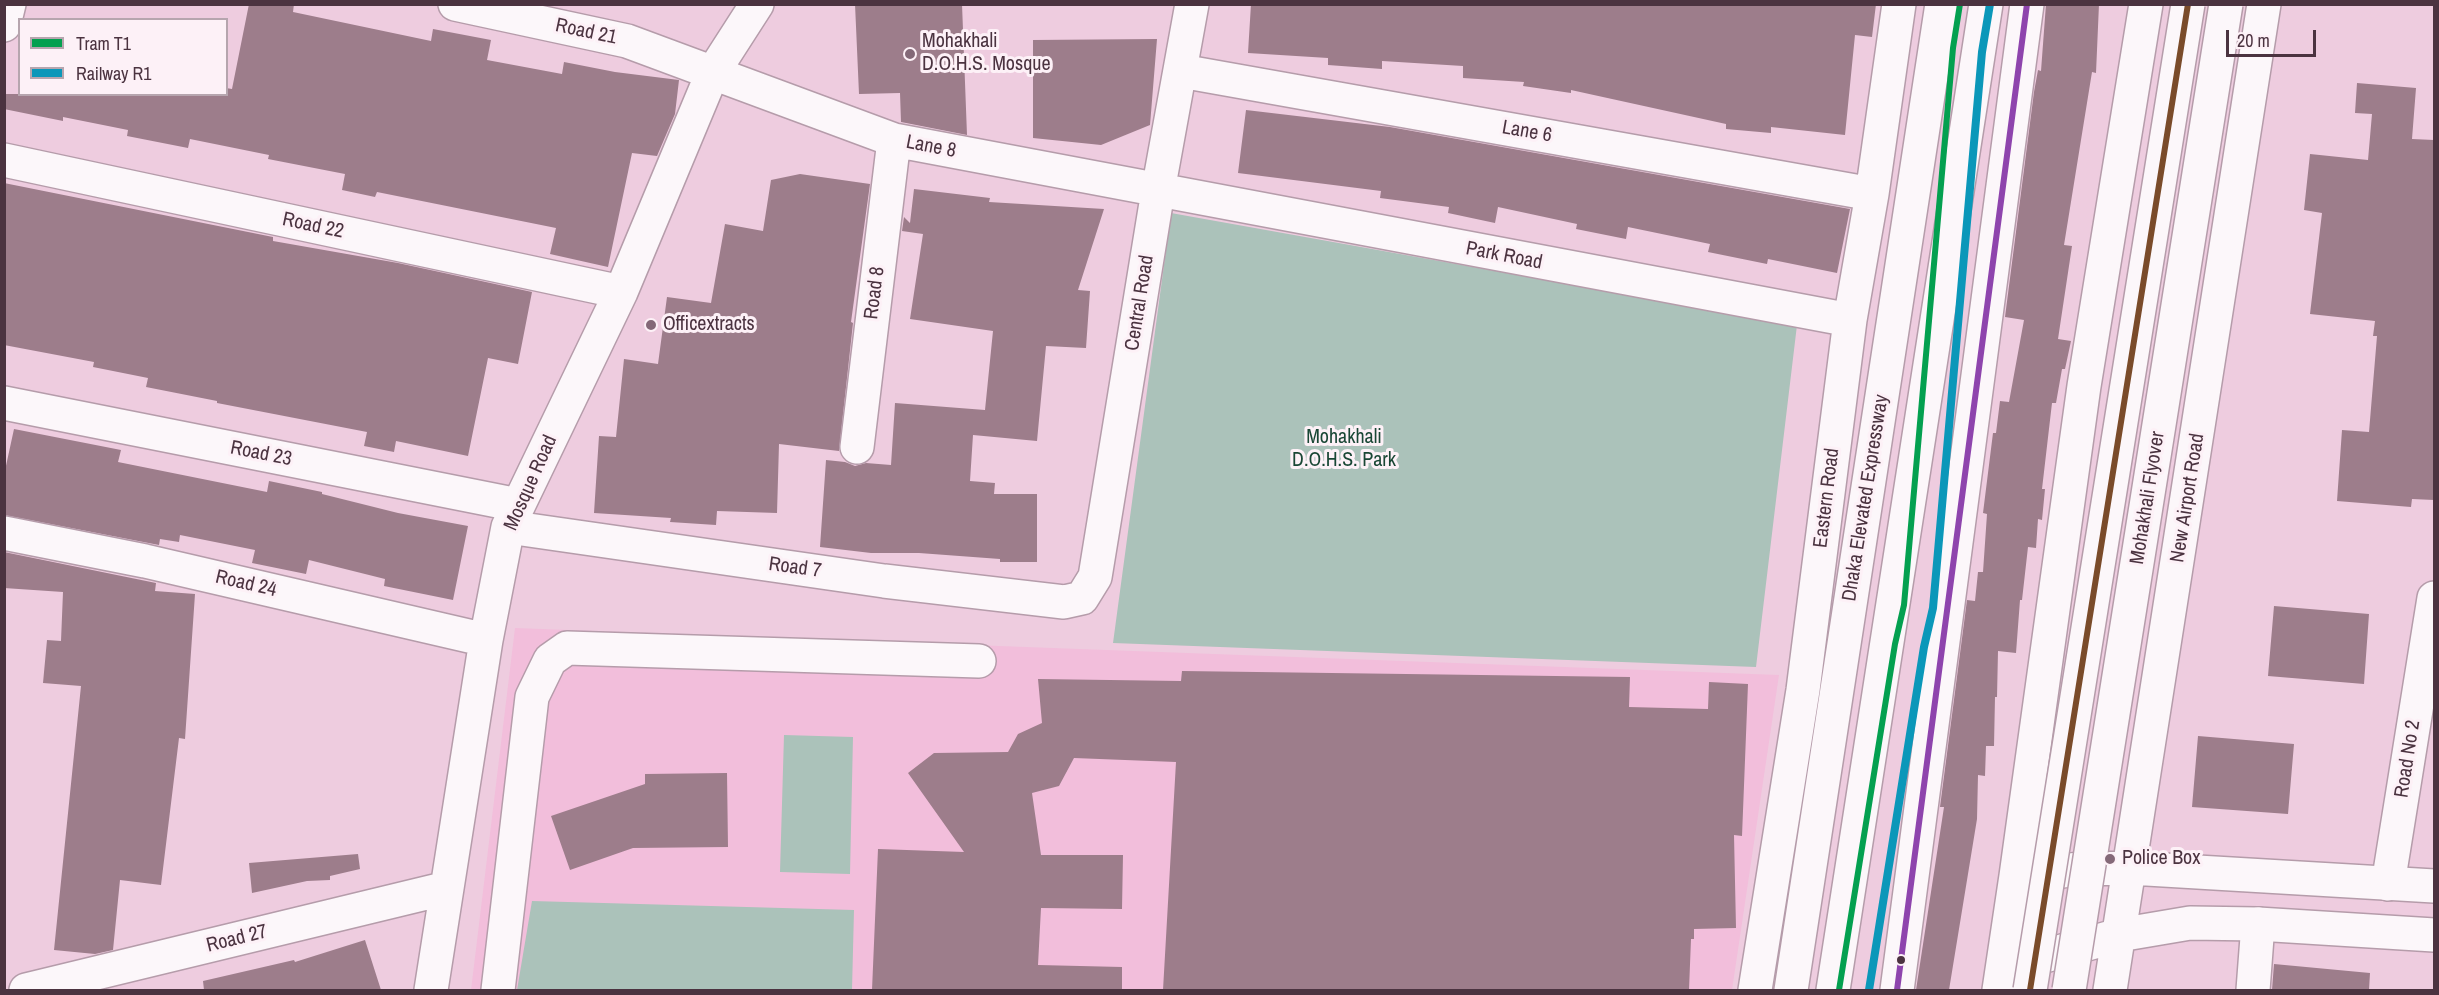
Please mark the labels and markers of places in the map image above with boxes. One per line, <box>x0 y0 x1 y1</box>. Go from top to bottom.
place label: Mohakhali D.O.H.S. Mosque <box>922 30 1051 77</box>
marker: Mohakhali D.O.H.S. Mosque <box>903 47 917 61</box>
place label: Officextracts <box>663 313 755 337</box>
marker: Officextracts <box>644 318 658 332</box>
place label: Police Box <box>2122 847 2200 871</box>
marker: Police Box <box>2103 852 2117 866</box>
unlabelled marker <box>1895 954 1907 966</box>

